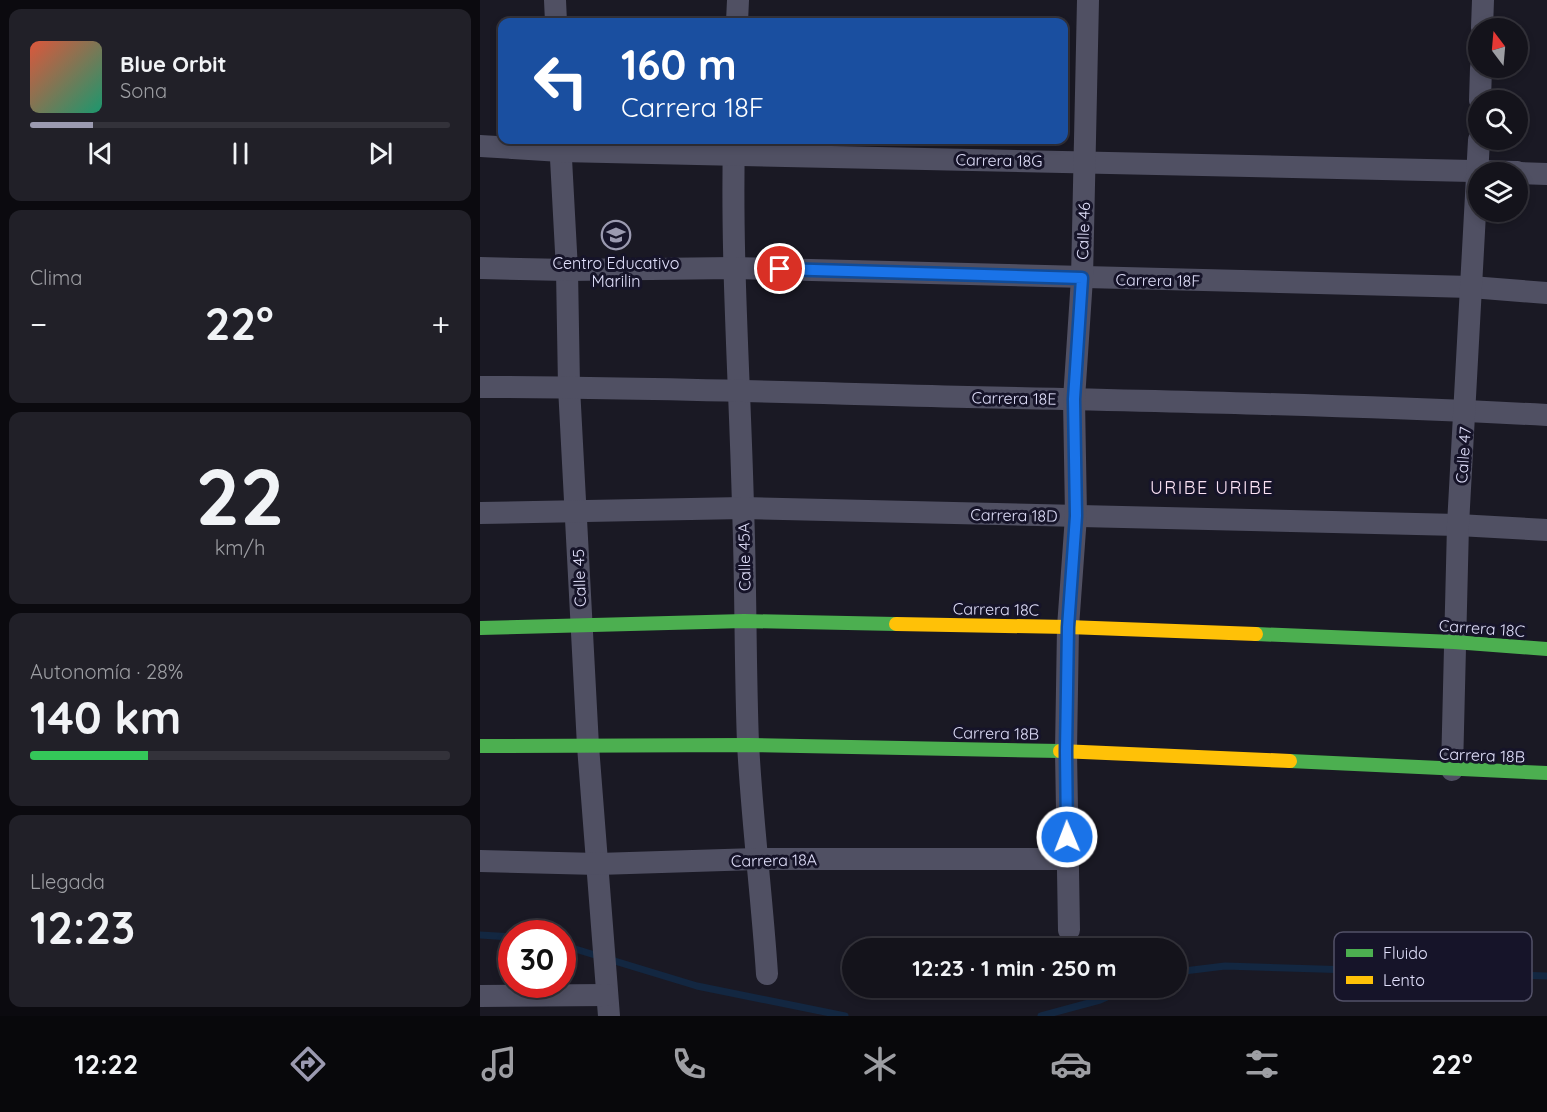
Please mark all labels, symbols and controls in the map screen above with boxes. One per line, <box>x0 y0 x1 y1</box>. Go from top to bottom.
north arrow <box>1468 18 1528 78</box>
map controls <box>1468 18 1528 222</box>
text: 160 m <box>621 38 737 91</box>
icon: left <box>522 42 600 120</box>
text: Blue Orbit <box>120 50 226 78</box>
text: Sona <box>120 78 167 103</box>
text: Carrera 18F <box>621 90 764 124</box>
button: search <box>1468 90 1528 150</box>
icon: previous <box>84 137 117 170</box>
icon: pause <box>224 137 257 170</box>
icon: next <box>364 137 397 170</box>
street label: Carrera 18G <box>955 149 1043 171</box>
button: layers <box>1468 162 1528 222</box>
street label: Calle 46 <box>1072 201 1094 260</box>
school or university icon: Centro Educativo Marilin <box>600 219 632 251</box>
pin <box>754 243 805 294</box>
icon: arrive <box>763 252 796 285</box>
place label: Centro Educativo Marilin <box>553 253 679 291</box>
text: Clima <box>30 265 82 290</box>
street label: Carrera 18F <box>1115 269 1201 291</box>
text: 22° <box>205 295 274 351</box>
text: − <box>30 303 47 344</box>
text: + <box>431 303 450 344</box>
street label: Carrera 18E <box>971 387 1057 409</box>
street label: Calle 47 <box>1451 426 1475 484</box>
text: 22 <box>196 447 284 545</box>
district label: URIBE URIBE <box>1150 476 1274 499</box>
street label: Carrera 18D <box>970 504 1058 526</box>
street label: Calle 45A <box>733 523 755 591</box>
text: km/h <box>215 535 265 560</box>
street label: Calle 45 <box>568 549 590 607</box>
street label: Carrera 18C <box>953 598 1039 620</box>
street label: Carrera 18C <box>1438 615 1526 641</box>
text: Autonomía · 28% <box>30 659 183 684</box>
text: 140 km <box>30 689 181 745</box>
street label: Carrera 18B <box>953 722 1039 744</box>
street label: Carrera 18B <box>1439 744 1525 766</box>
position arrow <box>1035 805 1099 869</box>
street label: Carrera 18A <box>731 849 817 871</box>
text: Llegada <box>30 869 105 894</box>
text: 12:23 <box>30 899 135 955</box>
speed limit sign: 30 <box>498 920 576 998</box>
legend <box>1334 932 1532 1001</box>
text: Fluido <box>1383 943 1428 963</box>
text: 12:23 · 1 min · 250 m <box>912 954 1117 982</box>
text: Lento <box>1383 970 1425 990</box>
icon: directions <box>287 1043 329 1085</box>
icon: music <box>478 1043 520 1085</box>
icon: phone <box>668 1043 710 1085</box>
icon: climate <box>859 1043 901 1085</box>
icon: car <box>1050 1043 1092 1085</box>
icon: filters <box>1241 1043 1283 1085</box>
text: 12:22 <box>74 1047 138 1081</box>
text: 22° <box>1431 1047 1473 1081</box>

